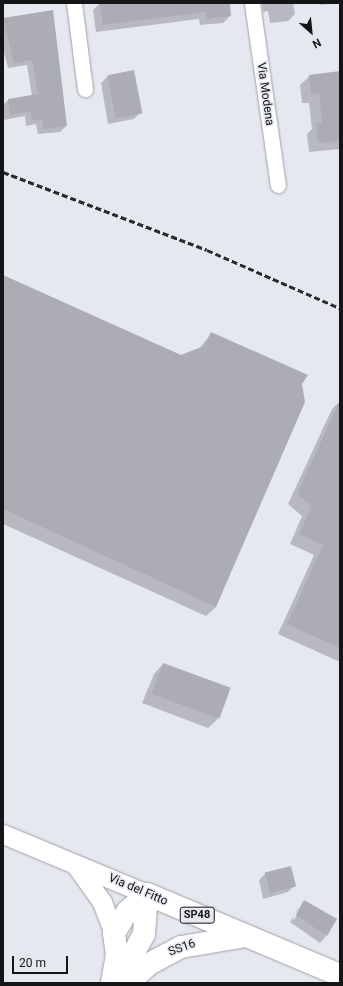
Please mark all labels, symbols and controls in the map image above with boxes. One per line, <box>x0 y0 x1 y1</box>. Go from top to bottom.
north arrow <box>291 12 331 52</box>
text: N <box>310 36 323 51</box>
street label: Via Modena <box>253 61 277 127</box>
street label: Via del Fitto <box>106 871 170 909</box>
road number: SP48 <box>179 906 215 924</box>
street label: SS16 <box>167 936 197 960</box>
scale bar <box>14 948 70 974</box>
text: 20 m <box>19 956 46 970</box>

